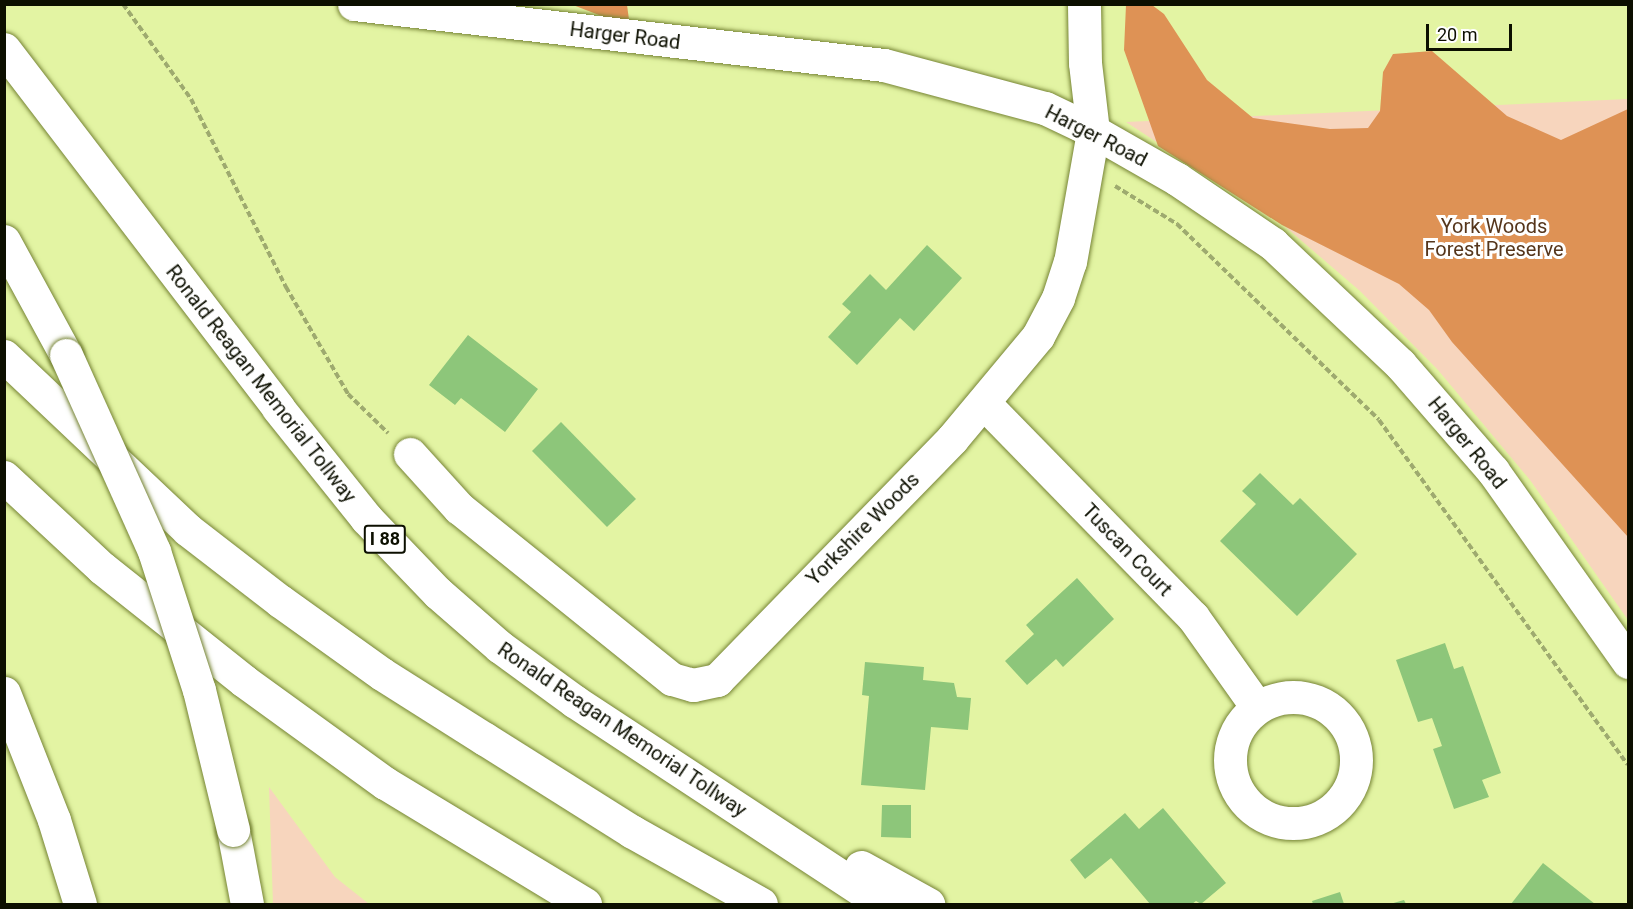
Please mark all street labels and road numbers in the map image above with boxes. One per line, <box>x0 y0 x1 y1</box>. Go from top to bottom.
street label: Harger Road <box>568 17 682 55</box>
street label: Harger Road <box>1041 100 1151 172</box>
street label: Ronald Reagan Memorial Tollway <box>161 260 361 508</box>
street label: Harger Road <box>1423 392 1511 494</box>
street label: Yorkshire Woods <box>802 468 924 590</box>
street label: Tuscan Court <box>1077 499 1177 601</box>
road number: I 88 <box>362 524 408 554</box>
street label: Ronald Reagan Memorial Tollway <box>493 637 751 823</box>

